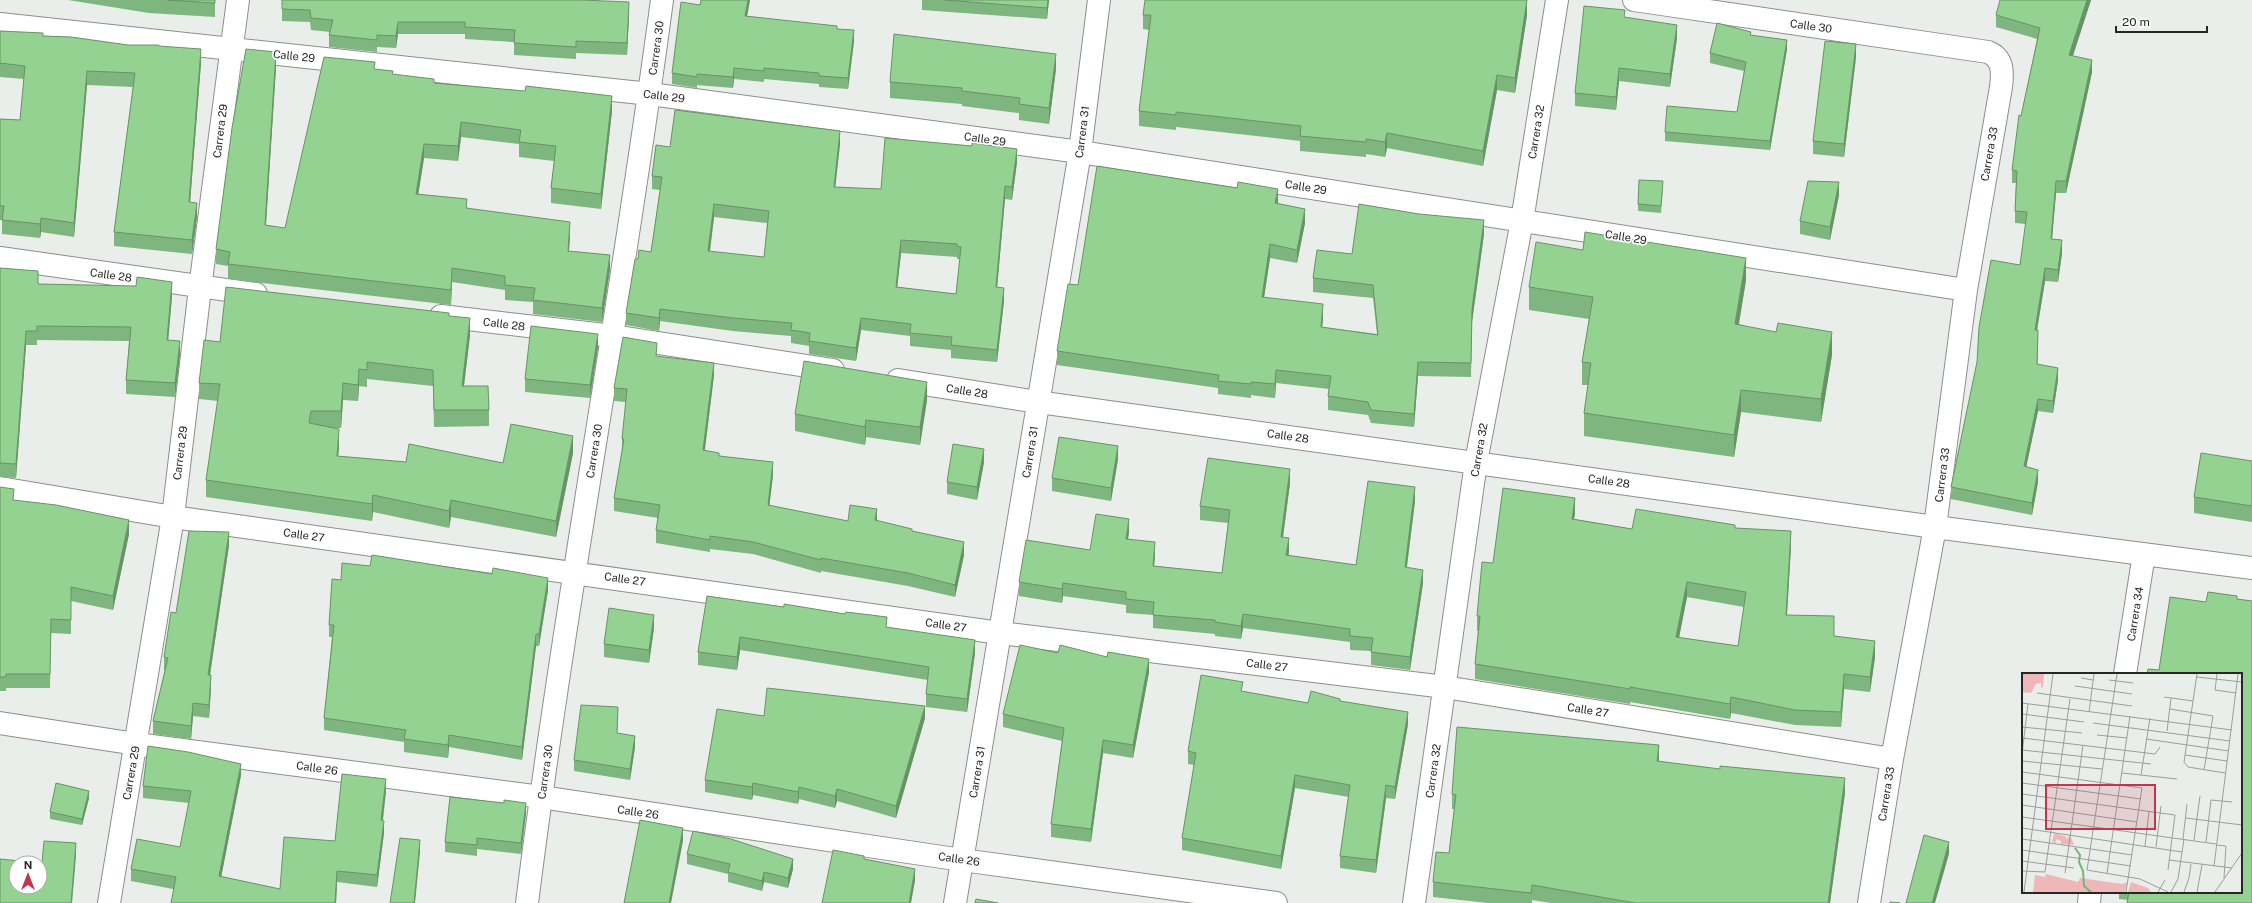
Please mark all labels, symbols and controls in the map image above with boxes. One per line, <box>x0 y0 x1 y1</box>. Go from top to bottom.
scale bar <box>2116 8 2207 34</box>
text: 20 m <box>2122 15 2150 29</box>
street label: Calle 30 <box>1789 17 1833 35</box>
street label: Carrera 30 <box>646 20 666 76</box>
street label: Calle 29 <box>272 48 316 64</box>
street label: Calle 29 <box>642 87 686 105</box>
street label: Carrera 29 <box>211 103 229 159</box>
street label: Carrera 32 <box>1526 104 1546 160</box>
street label: Carrera 31 <box>1073 105 1091 159</box>
street label: Carrera 33 <box>1978 126 2000 182</box>
street label: Calle 29 <box>963 130 1007 148</box>
street label: Calle 29 <box>1284 178 1328 196</box>
street label: Calle 29 <box>1604 228 1648 246</box>
street label: Calle 28 <box>89 266 133 284</box>
street label: Calle 28 <box>482 315 526 333</box>
street label: Calle 28 <box>945 382 989 400</box>
street label: Carrera 32 <box>1468 422 1490 478</box>
street label: Carrera 30 <box>584 423 604 479</box>
street label: Carrera 29 <box>171 425 189 481</box>
street label: Carrera 31 <box>1020 425 1040 479</box>
street label: Calle 28 <box>1266 427 1310 445</box>
street label: Carrera 33 <box>1933 447 1951 503</box>
street label: Calle 28 <box>1587 472 1631 490</box>
street label: Calle 27 <box>282 526 326 544</box>
street label: Calle 27 <box>603 570 647 588</box>
street label: Carrera 34 <box>2125 586 2145 642</box>
street label: Calle 27 <box>924 616 968 634</box>
street label: Calle 27 <box>1246 656 1289 674</box>
inset map <box>2022 673 2242 893</box>
street label: Calle 27 <box>1566 701 1610 719</box>
street label: Carrera 32 <box>1423 743 1443 799</box>
street label: Carrera 30 <box>535 744 555 800</box>
street label: Carrera 29 <box>120 745 142 801</box>
street label: Carrera 31 <box>967 745 987 799</box>
street label: Calle 26 <box>295 759 339 777</box>
street label: Carrera 33 <box>1876 766 1896 822</box>
street label: Calle 26 <box>616 803 660 821</box>
street label: Calle 26 <box>937 850 981 868</box>
north arrow <box>8 855 48 895</box>
text: N <box>24 859 32 871</box>

